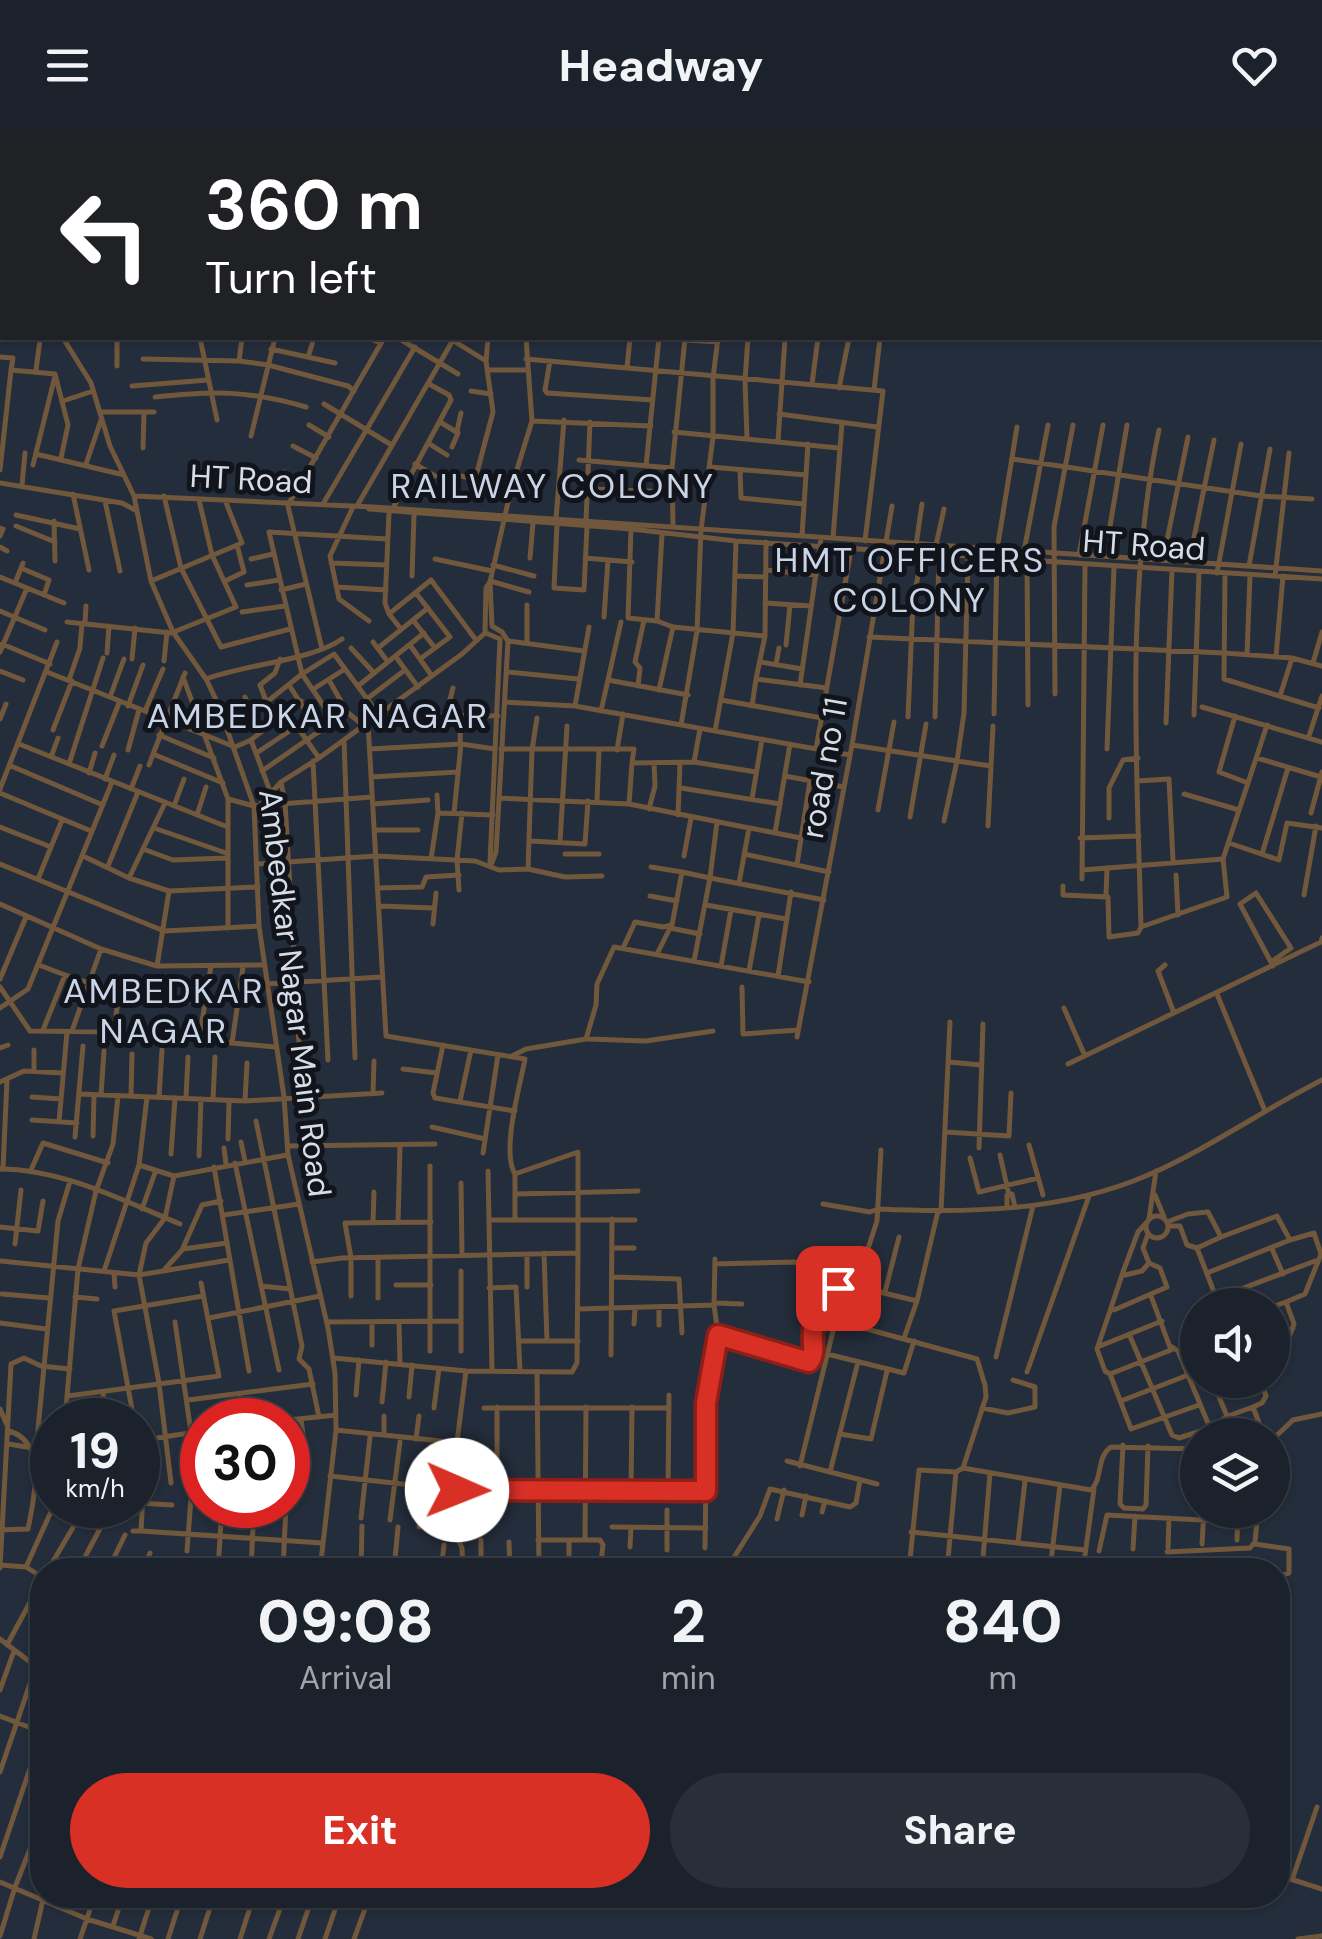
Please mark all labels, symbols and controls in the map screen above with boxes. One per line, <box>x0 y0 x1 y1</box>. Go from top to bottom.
text: Headway <box>559 36 763 95</box>
icon: menu <box>40 38 95 93</box>
icon: heart <box>1227 38 1282 93</box>
text: 360 m <box>205 160 423 251</box>
icon: left <box>40 170 170 300</box>
text: Turn left <box>205 248 377 307</box>
street label: HT Road <box>189 455 313 503</box>
district label: RAILWAY COLONY <box>391 463 715 509</box>
street label: HT Road <box>1081 520 1207 570</box>
district label: HMT OFFICERS COLONY <box>775 537 1045 623</box>
district label: AMBEDKAR NAGAR <box>146 693 490 739</box>
street label: road no 11 <box>791 694 857 842</box>
street label: Ambedkar Nagar Main Road <box>249 787 341 1199</box>
district label: AMBEDKAR NAGAR <box>63 968 265 1054</box>
pin <box>796 1246 881 1331</box>
icon: arrive <box>811 1261 866 1316</box>
map controls <box>1180 1288 1290 1528</box>
button: sound <box>1180 1288 1290 1398</box>
speed limit sign: 30 <box>180 1398 310 1528</box>
text: 19 <box>70 1418 120 1484</box>
button: layers <box>1180 1418 1290 1528</box>
position arrow <box>405 1438 509 1542</box>
text: km/h <box>65 1472 125 1505</box>
text: 09:08 <box>257 1582 434 1661</box>
text: 2 <box>671 1582 706 1661</box>
text: 840 <box>943 1582 1063 1661</box>
text: Arrival <box>299 1657 392 1699</box>
text: min <box>661 1657 716 1699</box>
text: m <box>989 1657 1017 1699</box>
button: Exit <box>70 1773 650 1888</box>
button: Share <box>670 1773 1250 1888</box>

